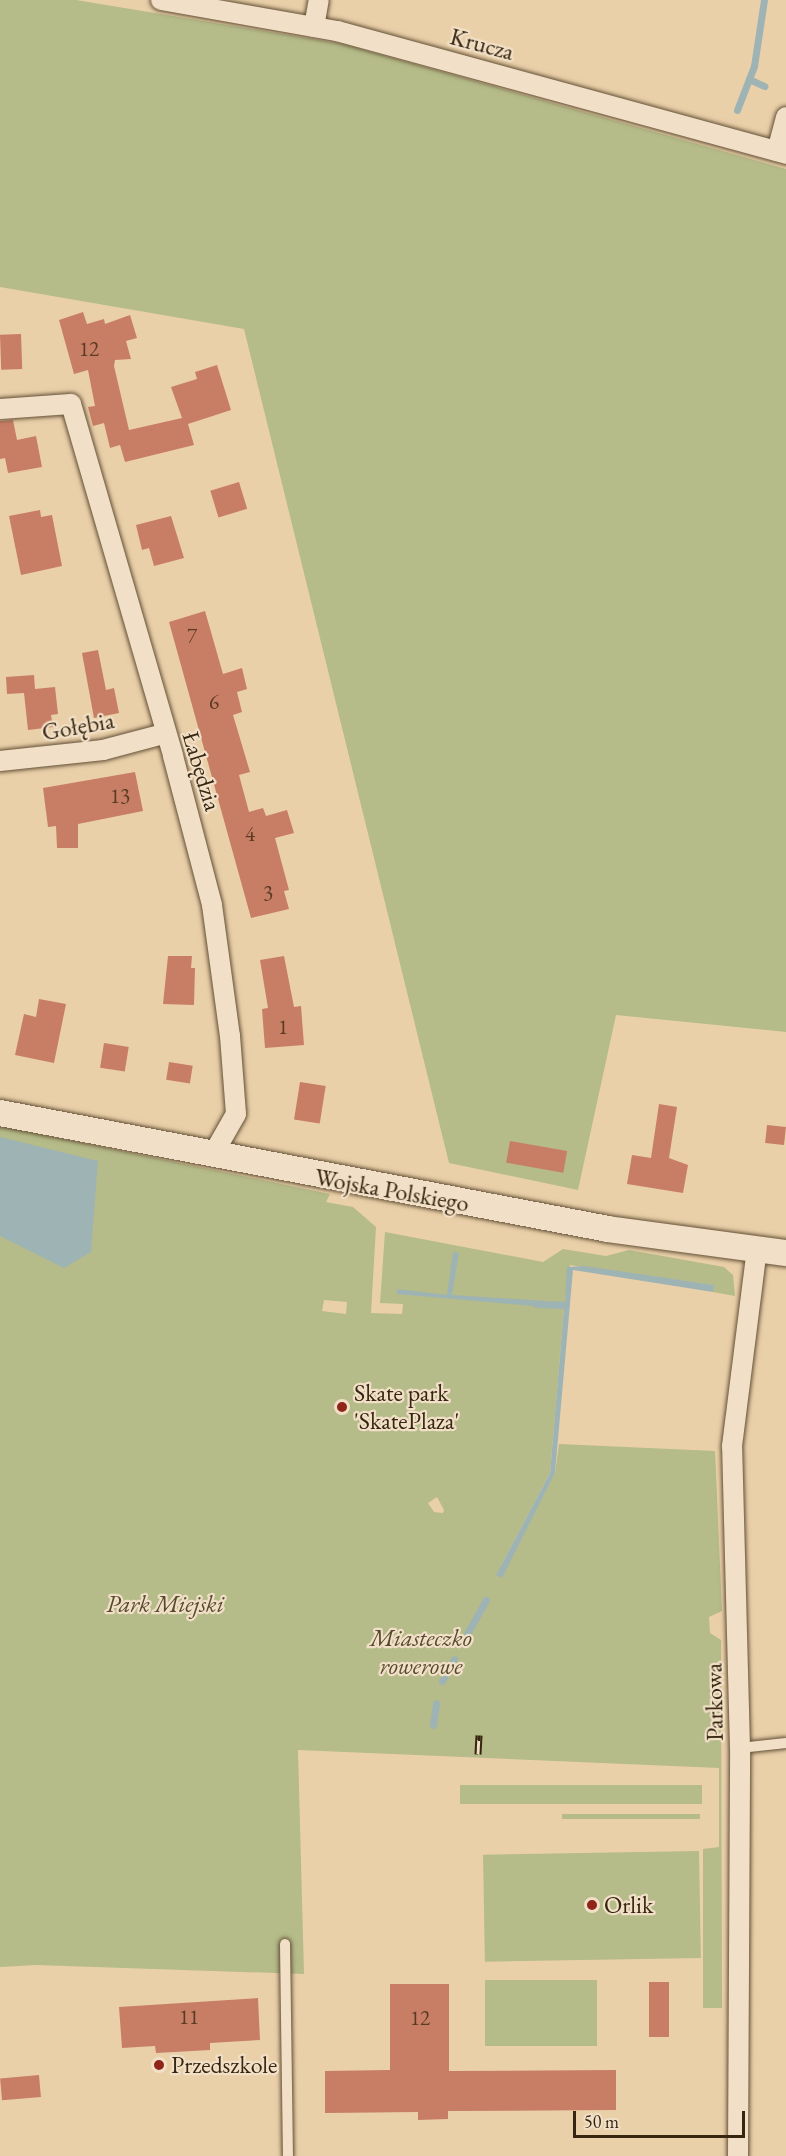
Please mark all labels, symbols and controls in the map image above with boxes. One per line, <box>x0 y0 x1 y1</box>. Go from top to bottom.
street label: Krucza <box>447 22 517 66</box>
house number: 12 <box>79 336 99 362</box>
house number: 7 <box>187 623 197 649</box>
house number: 6 <box>209 689 219 715</box>
street label: Gołębia <box>40 706 116 746</box>
street label: Łabędzia <box>176 728 228 814</box>
house number: 13 <box>110 783 130 809</box>
house number: 4 <box>245 821 255 847</box>
house number: 3 <box>263 880 273 906</box>
house number: 1 <box>278 1014 288 1040</box>
street label: Wojska Polskiego <box>313 1162 471 1218</box>
place label: Skate park 'SkatePlaza' <box>354 1379 459 1435</box>
marker: Skate park 'SkatePlaza' <box>335 1400 349 1414</box>
park label: Park Miejski <box>106 1590 224 1618</box>
park label: Miasteczko rowerowe <box>370 1624 472 1680</box>
street label: Parkowa <box>699 1663 729 1741</box>
place label: Orlik <box>604 1891 653 1919</box>
marker: Orlik <box>585 1898 599 1912</box>
house number: 11 <box>179 2004 199 2030</box>
house number: 12 <box>410 2005 430 2031</box>
place label: Przedszkole <box>171 2051 277 2079</box>
marker: Przedszkole <box>152 2058 166 2072</box>
scale bar <box>576 2099 748 2137</box>
text: 50 m <box>584 2110 619 2133</box>

